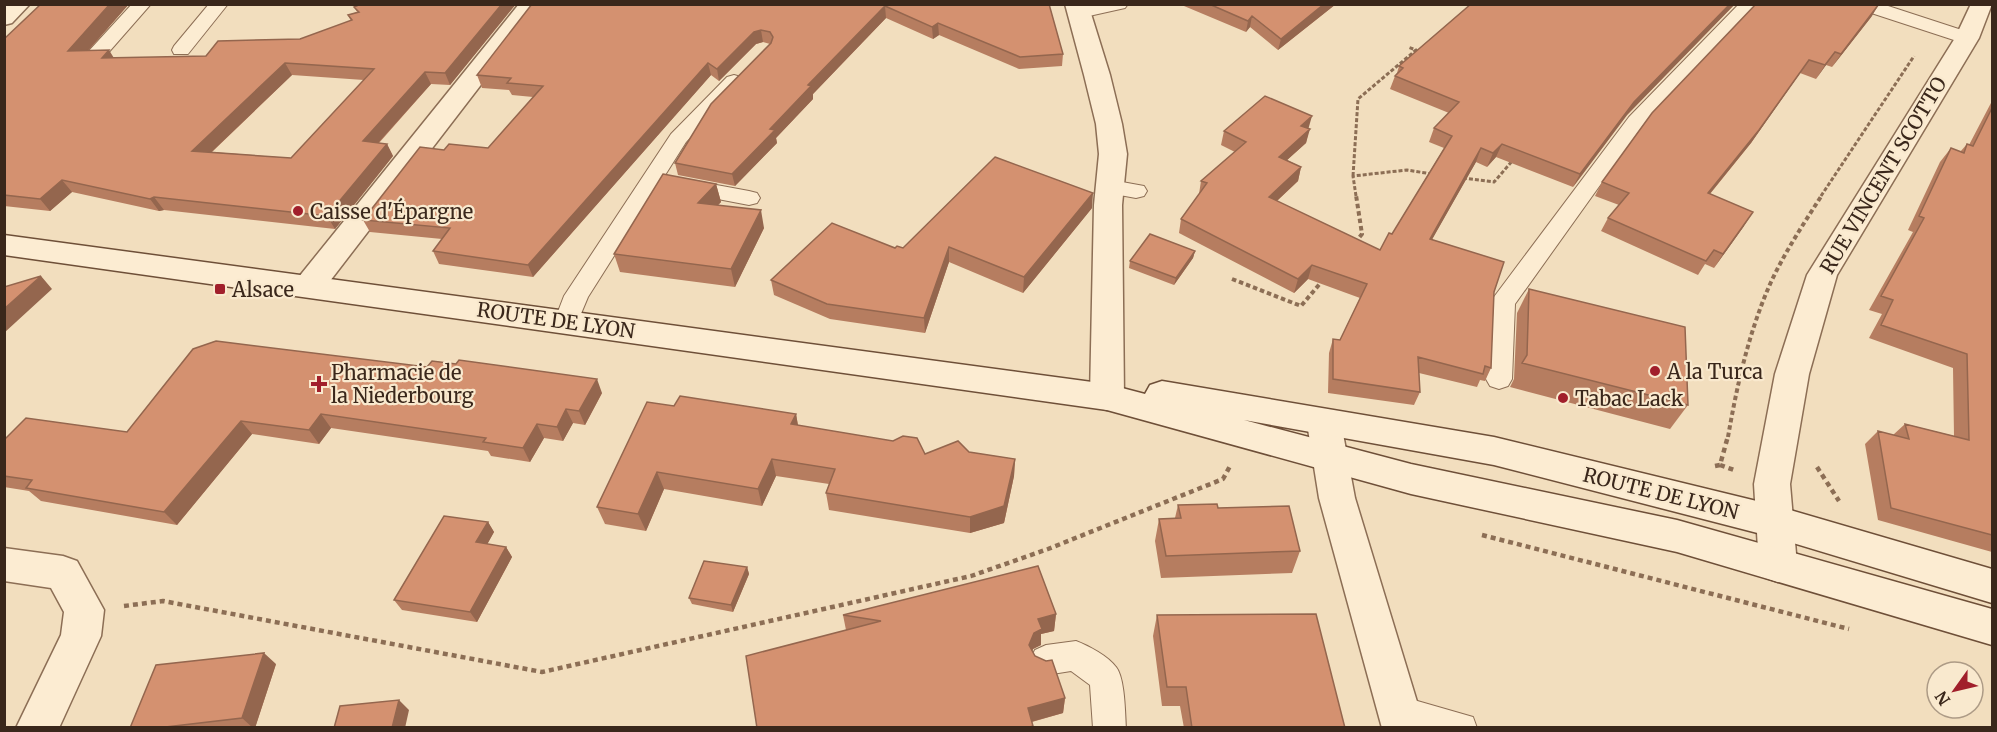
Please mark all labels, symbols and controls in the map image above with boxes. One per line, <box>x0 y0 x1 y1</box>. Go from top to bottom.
street label: RUE VINCENT SCOTTO <box>1814 72 1952 278</box>
place label: Caisse d'Épargne <box>310 197 473 224</box>
marker: Caisse d'Épargne <box>291 204 305 218</box>
place label: Alsace <box>231 277 294 302</box>
marker: Alsace <box>213 282 227 296</box>
street label: ROUTE DE LYON <box>475 297 637 344</box>
place label: A la Turca <box>1666 359 1763 384</box>
place label: Pharmacie de la Niederbourg <box>331 360 474 408</box>
marker: A la Turca <box>1648 364 1662 378</box>
marker: Pharmacie de la Niederbourg <box>312 377 326 391</box>
place label: Tabac Lack <box>1575 386 1684 411</box>
marker: Tabac Lack <box>1556 391 1570 405</box>
street label: ROUTE DE LYON <box>1581 462 1742 525</box>
north arrow <box>1925 660 1985 720</box>
text: N <box>1931 687 1954 709</box>

